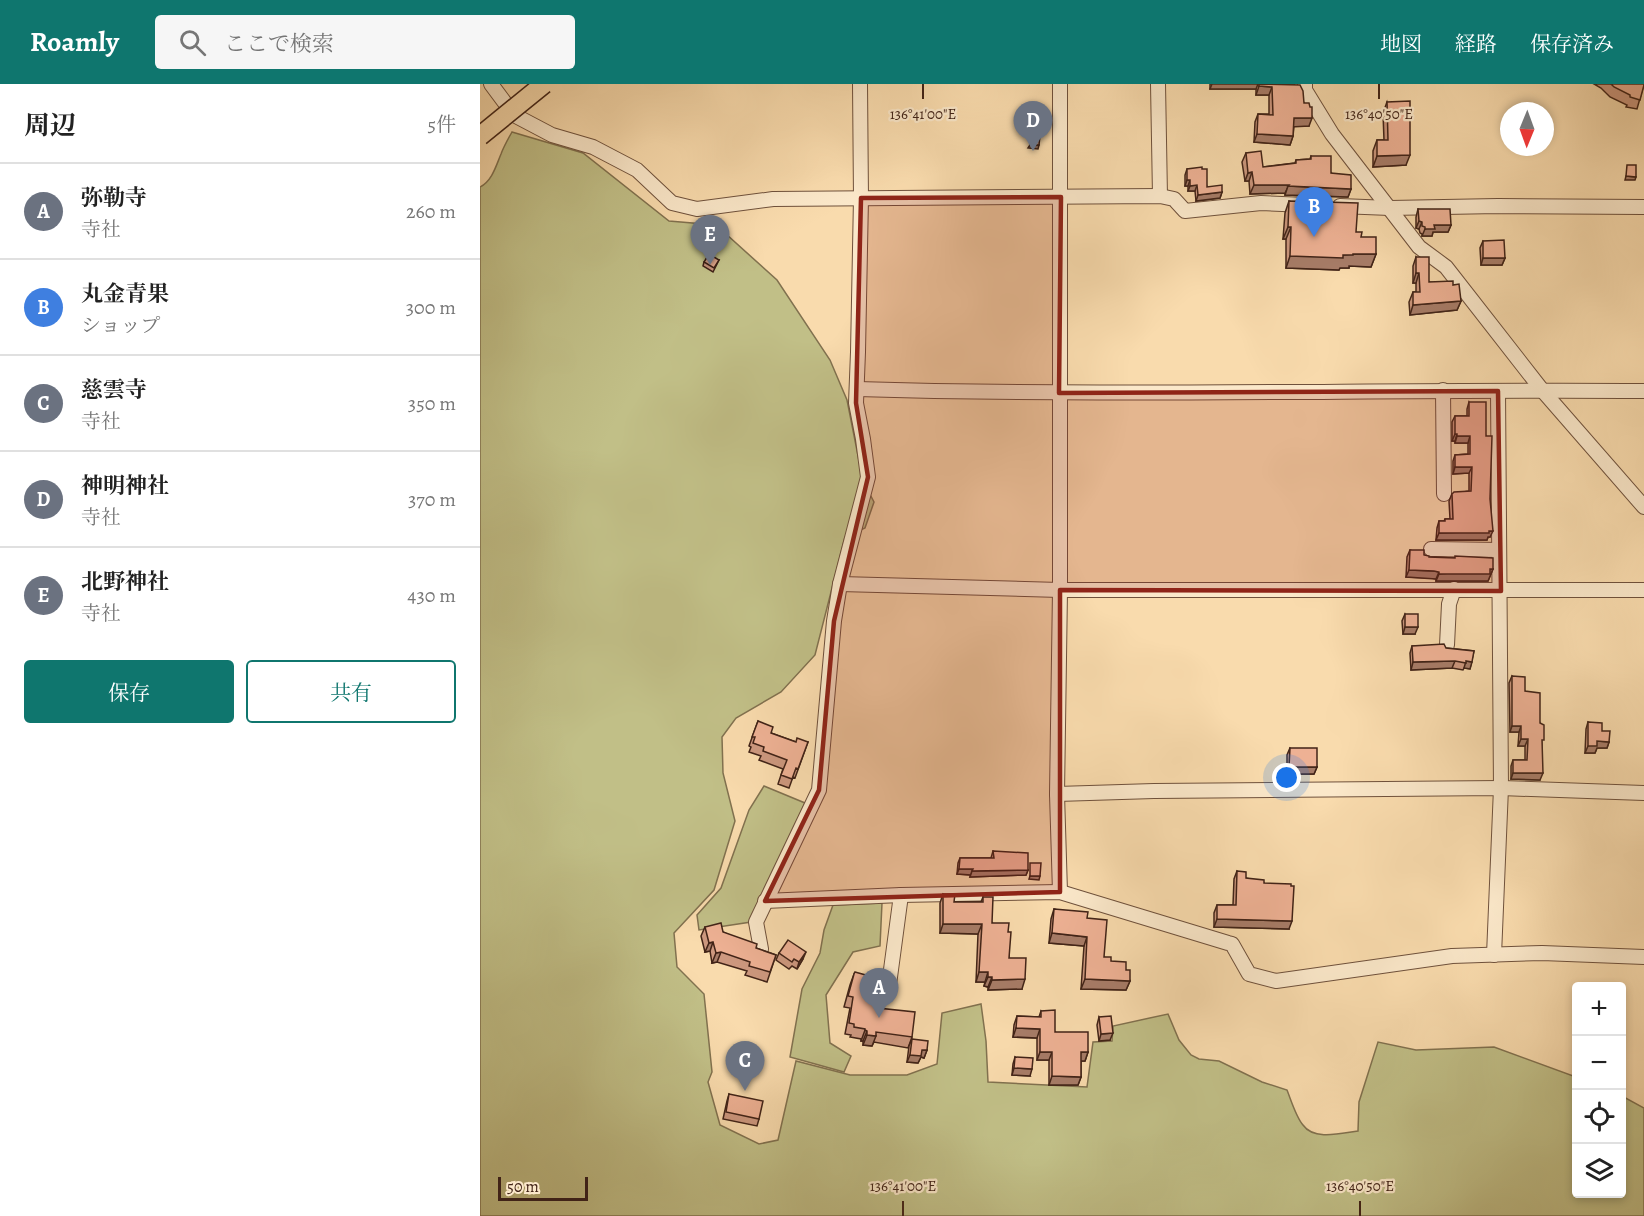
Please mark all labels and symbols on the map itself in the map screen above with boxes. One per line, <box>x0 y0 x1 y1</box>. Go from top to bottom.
pin: D <box>1014 101 1052 151</box>
north arrow <box>1500 102 1554 156</box>
text: 136°41'00"E <box>890 104 956 124</box>
text: 136°40'50"E <box>1345 104 1413 124</box>
pin: B <box>1294 188 1334 237</box>
pin: E <box>690 216 730 265</box>
your location <box>1272 763 1301 792</box>
pin: A <box>860 968 898 1018</box>
pin: C <box>726 1042 764 1091</box>
scale bar <box>498 1174 588 1202</box>
text: 136°41'00"E <box>870 1176 936 1196</box>
text: 136°40'50"E <box>1326 1176 1394 1196</box>

